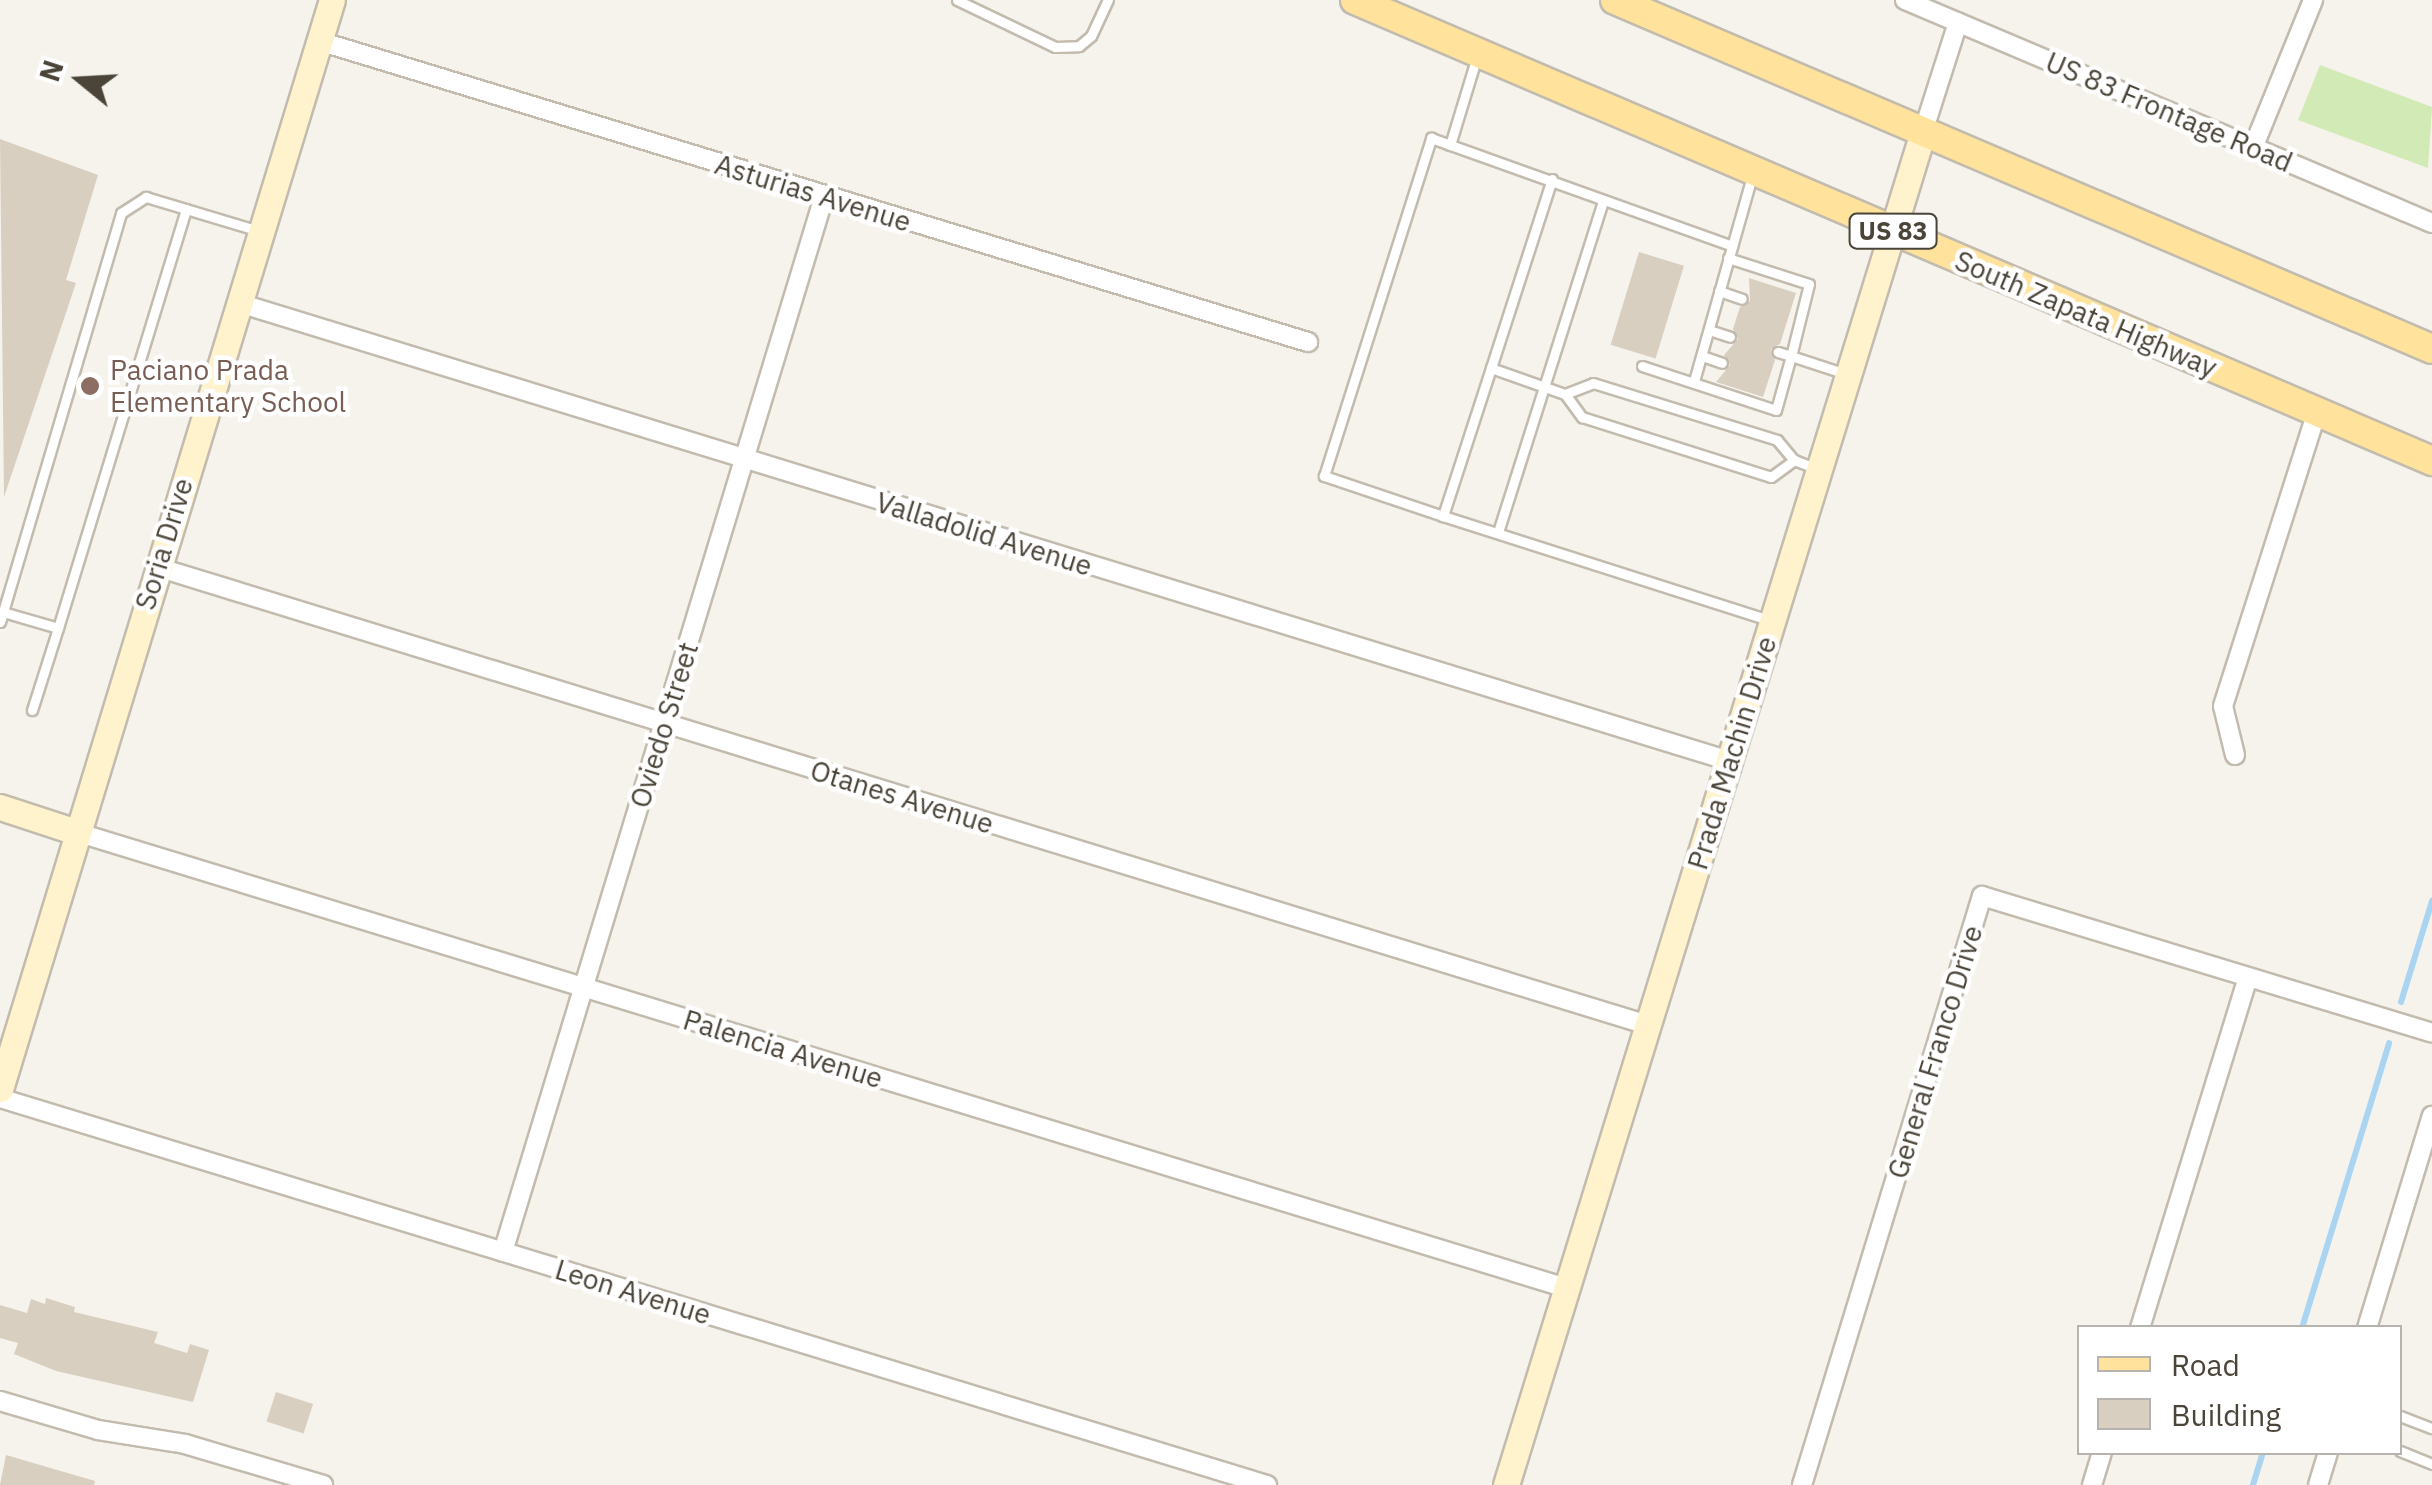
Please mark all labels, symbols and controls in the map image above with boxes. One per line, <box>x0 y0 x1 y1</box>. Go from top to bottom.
north arrow <box>30 30 130 130</box>
street label: US 83 Frontage Road <box>2041 45 2297 179</box>
text: N <box>30 55 72 86</box>
street label: Asturias Avenue <box>711 147 915 239</box>
road number: US 83 <box>1848 211 1938 251</box>
street label: South Zapata Highway <box>1950 244 2222 384</box>
place label: Paciano Prada Elementary School <box>110 353 346 419</box>
marker: Paciano Prada Elementary School <box>79 375 101 397</box>
street label: Soria Drive <box>128 474 200 614</box>
street label: Valladolid Avenue <box>872 485 1096 583</box>
street label: Prada Machin Drive <box>1681 632 1783 874</box>
street label: Oviedo Street <box>623 638 705 812</box>
street label: Otanes Avenue <box>806 753 998 841</box>
street label: General Franco Drive <box>1881 921 1989 1183</box>
street label: Palencia Avenue <box>679 1003 887 1095</box>
street label: Leon Avenue <box>551 1252 715 1332</box>
legend <box>2077 1325 2402 1455</box>
text: Road <box>2171 1345 2240 1384</box>
text: Building <box>2171 1395 2281 1434</box>

